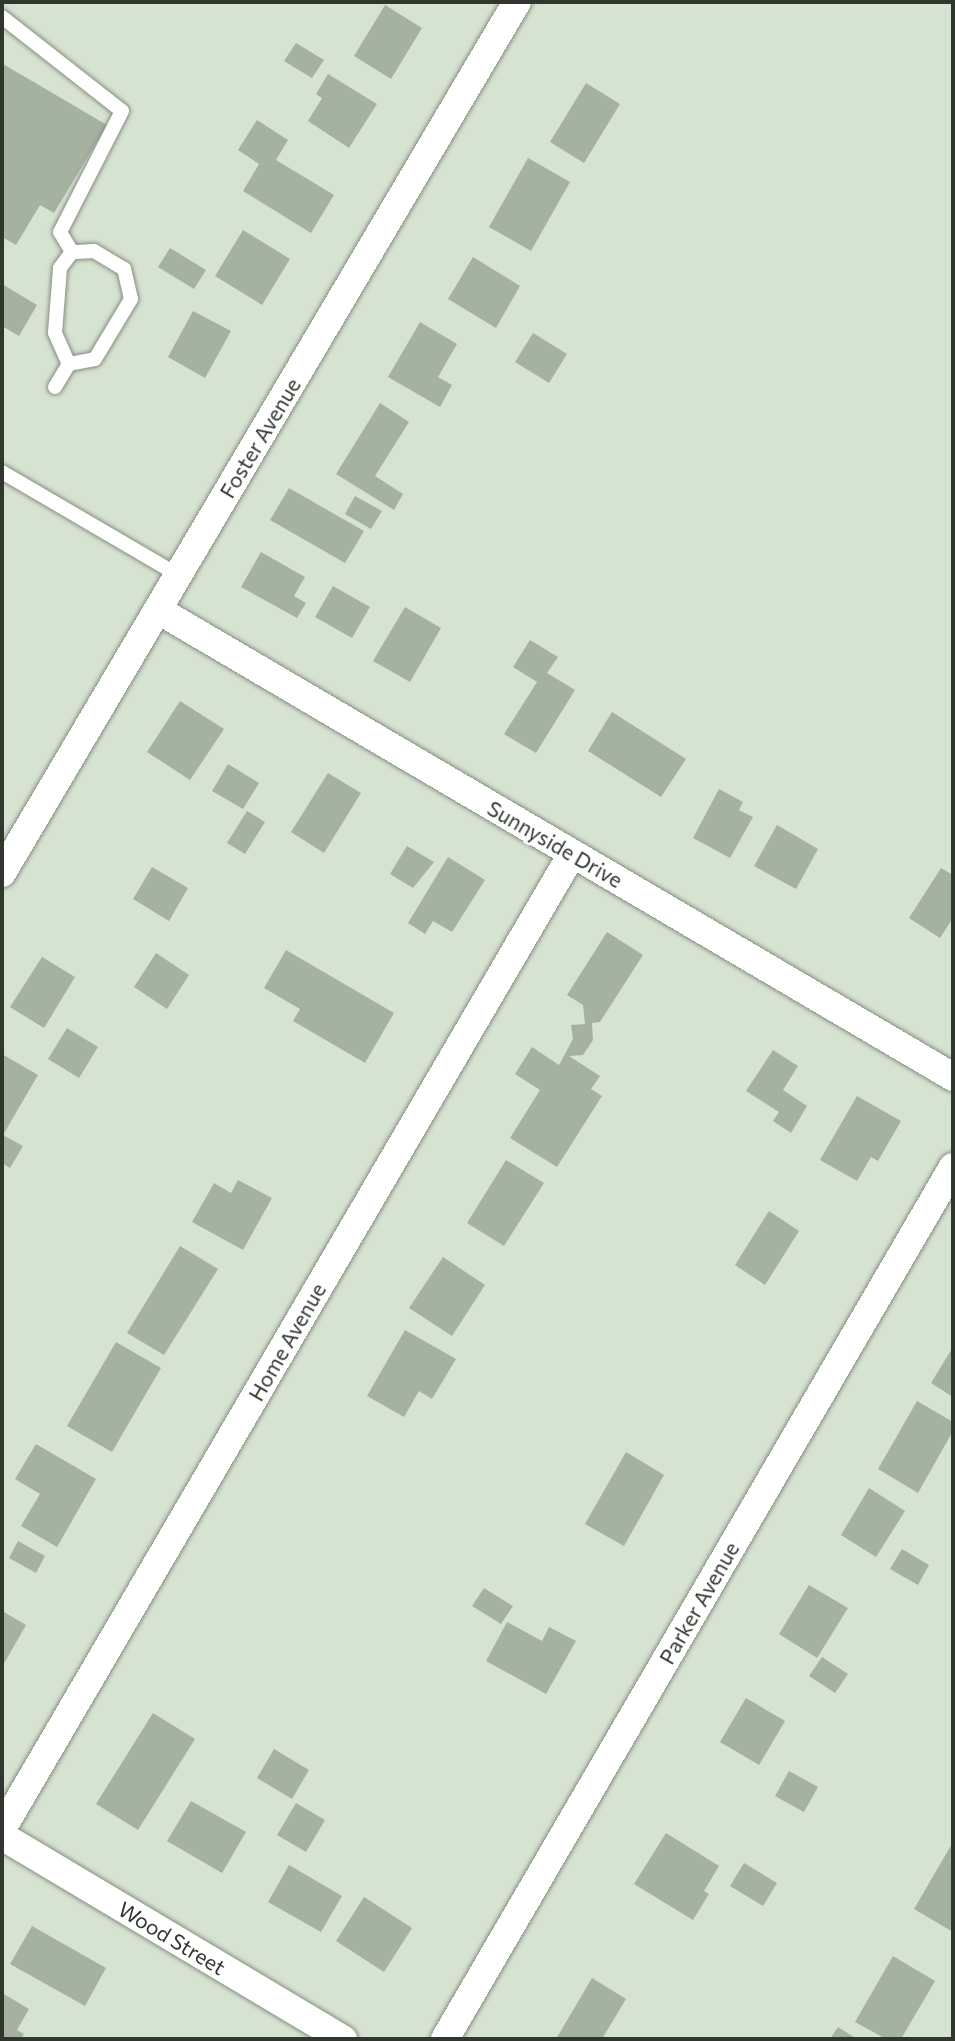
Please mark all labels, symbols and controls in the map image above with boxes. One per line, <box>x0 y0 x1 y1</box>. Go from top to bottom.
street label: Foster Avenue <box>214 373 306 503</box>
street label: Sunnyside Drive <box>483 795 627 893</box>
street label: Home Avenue <box>243 1279 331 1405</box>
street label: Parker Avenue <box>654 1537 744 1669</box>
street label: Wood Street <box>114 1896 230 1980</box>

